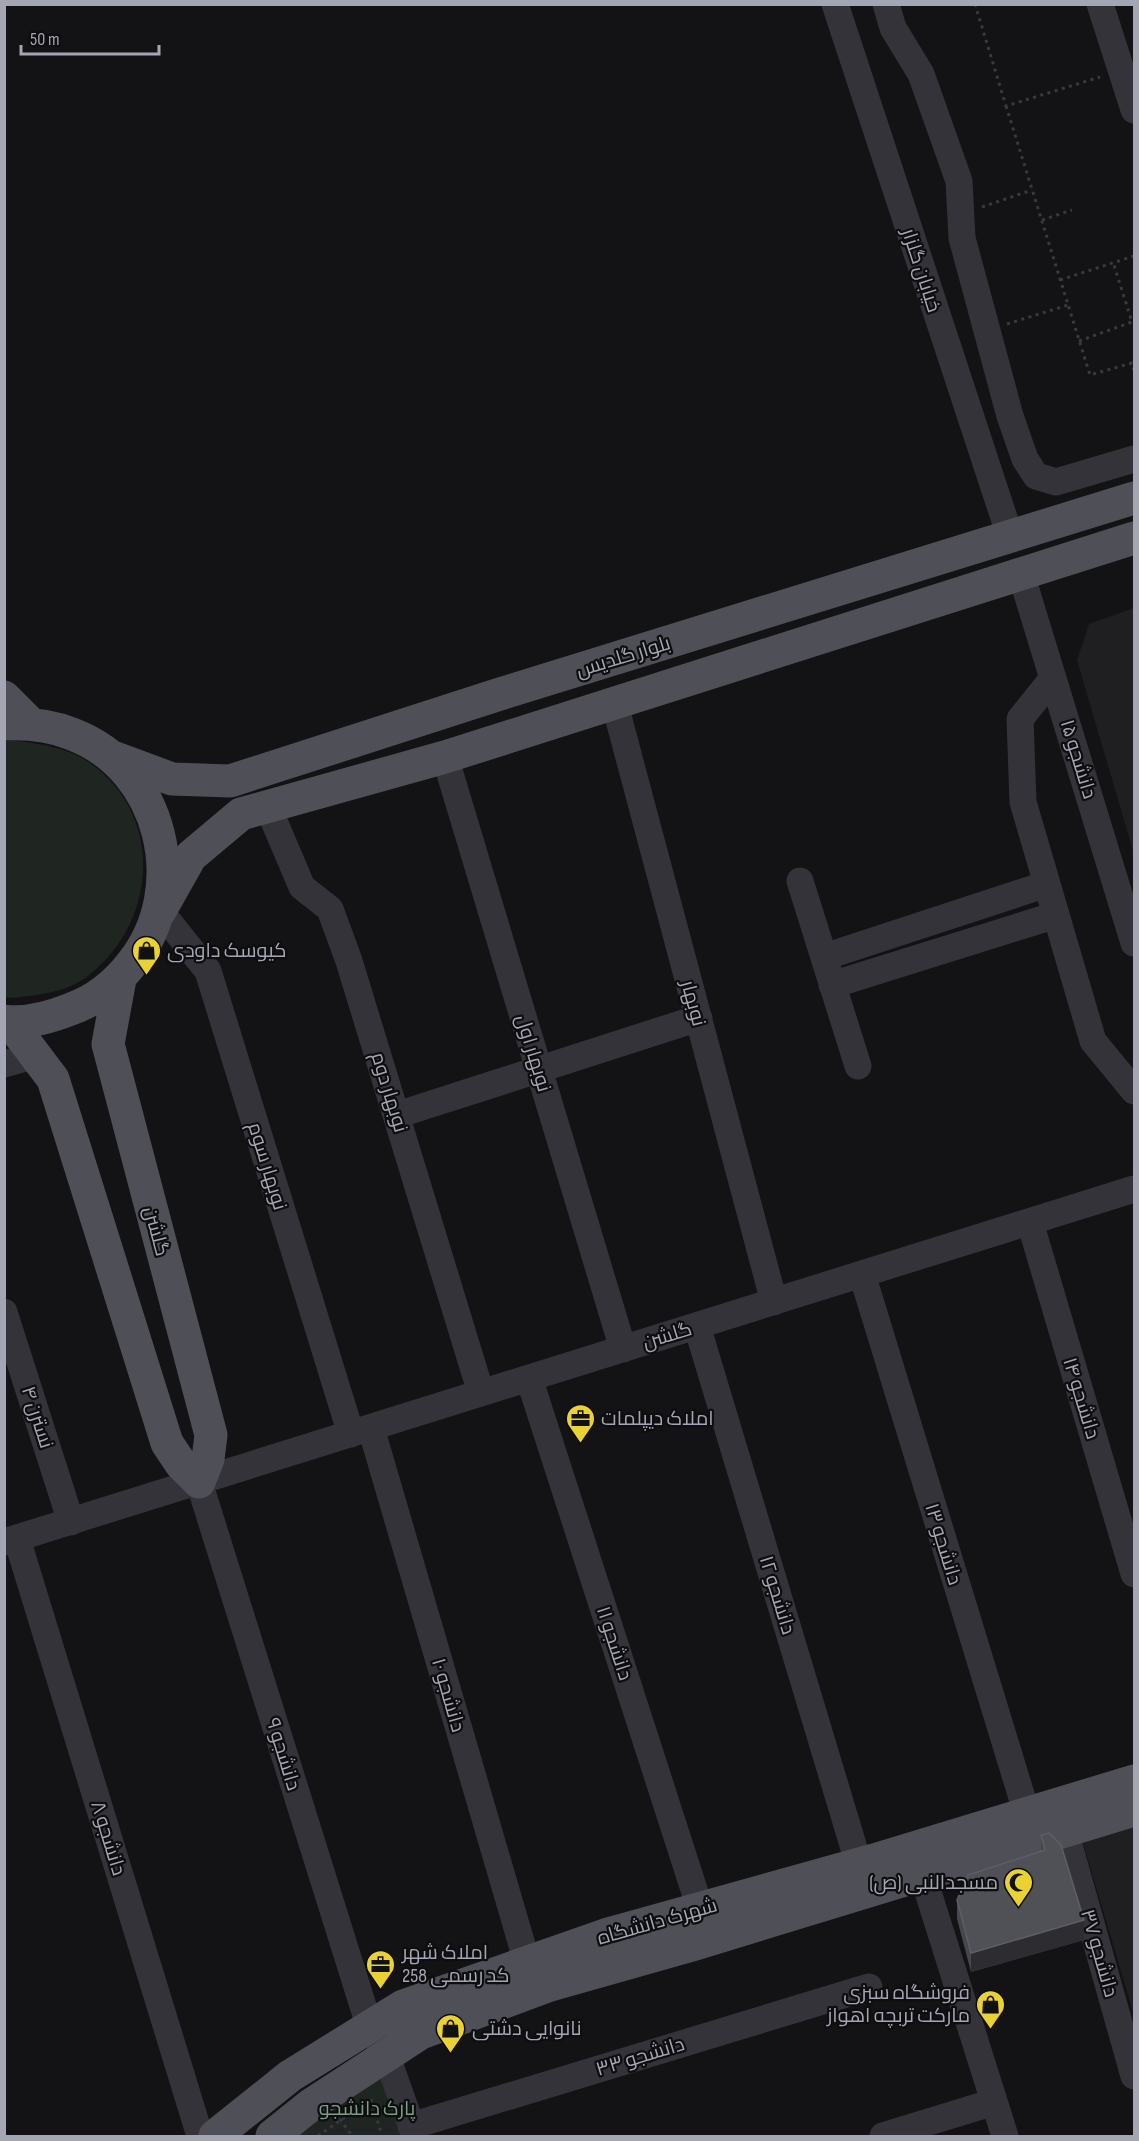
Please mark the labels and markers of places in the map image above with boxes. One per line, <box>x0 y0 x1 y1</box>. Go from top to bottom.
shop icon: کیوسک داودی <box>130 934 162 976</box>
place label: کیوسک داودی <box>167 939 287 963</box>
office icon: املاک دیپلمات <box>564 1402 596 1444</box>
place label: املاک دیپلمات <box>601 1407 714 1431</box>
mosque icon: مسجدالنبی (ص) <box>1003 1866 1035 1908</box>
place label: مسجدالنبی (ص) <box>869 1871 998 1895</box>
place label: املاک شهر کد رسمی 258 <box>401 1941 510 1988</box>
office icon: املاک شهر کد رسمی 258 <box>365 1948 397 1990</box>
place label: فروشگاه سبزی مارکت تربچه اهواز <box>826 1981 970 2028</box>
shop icon: فروشگاه سبزی مارکت تربچه اهواز <box>975 1988 1007 2030</box>
shop icon: نانوایی دشتی <box>435 2012 467 2054</box>
place label: نانوایی دشتی <box>472 2017 581 2041</box>

